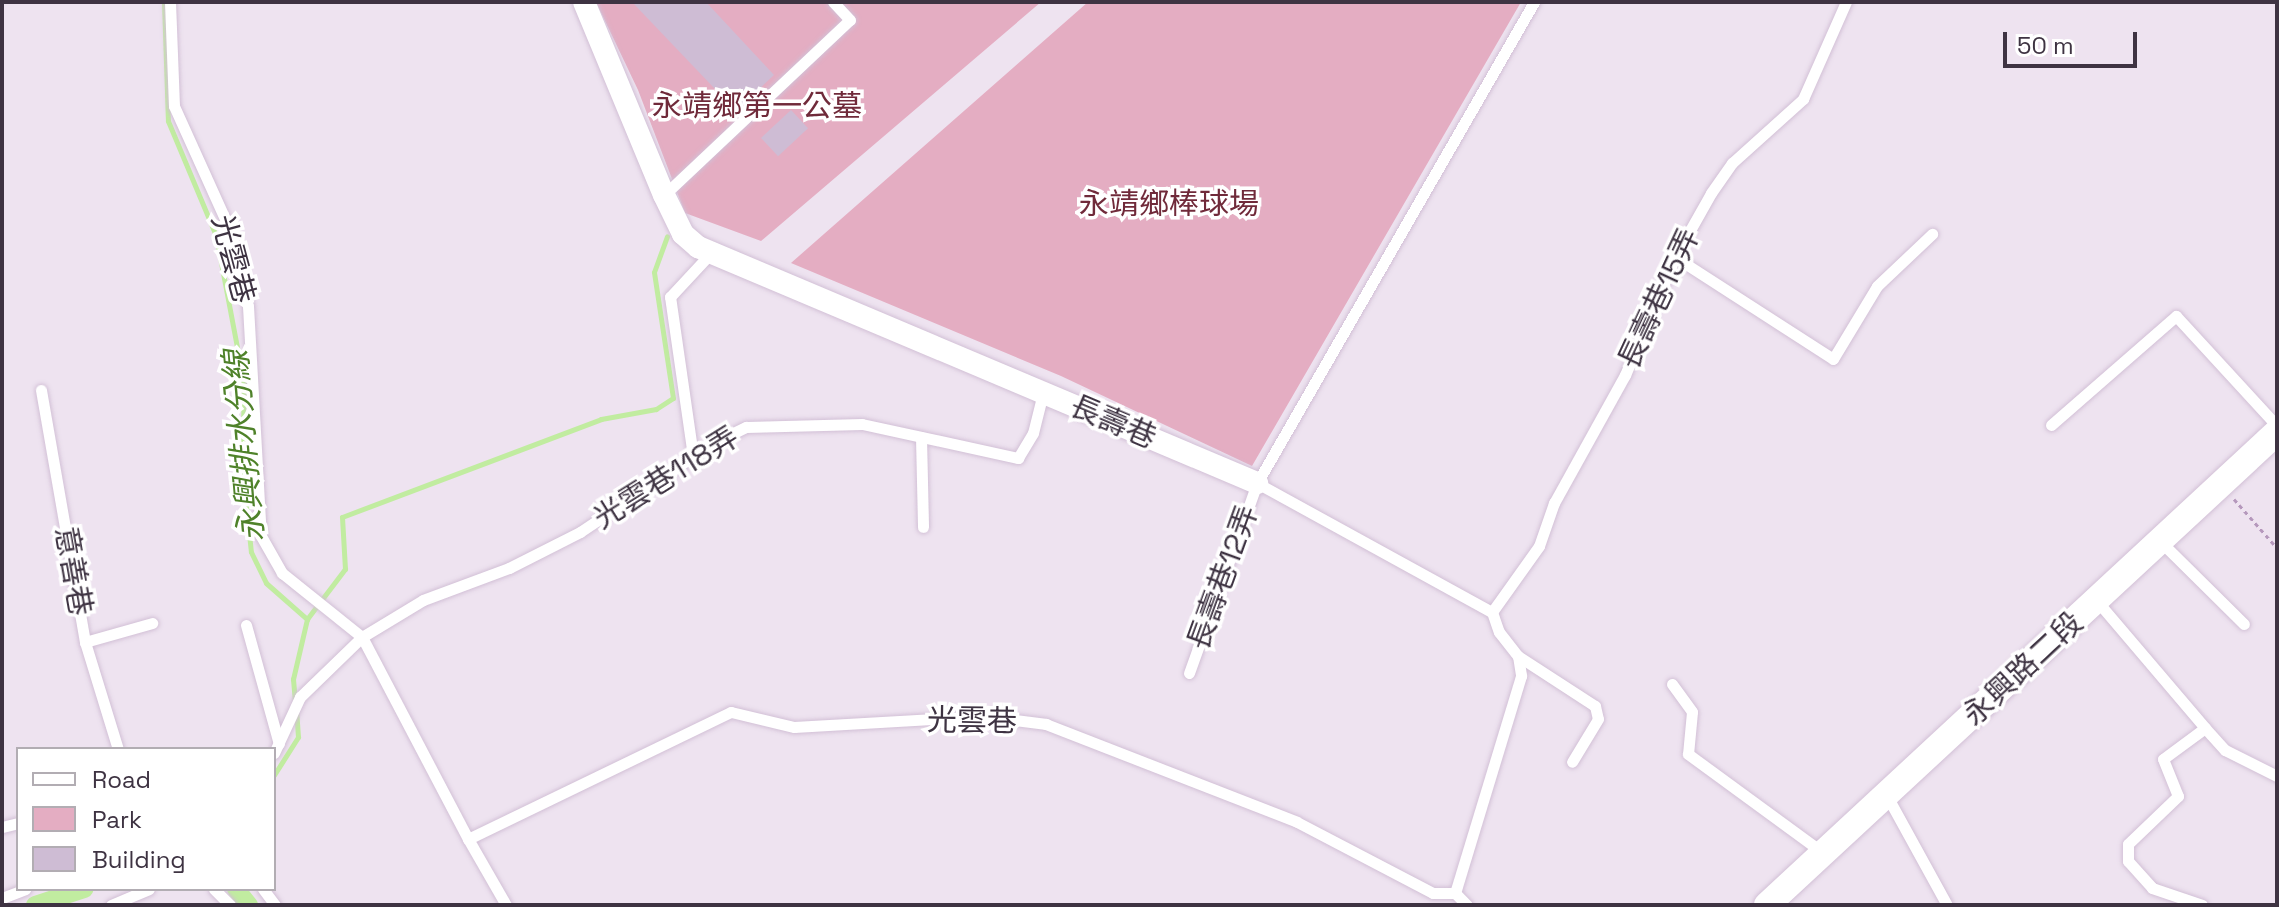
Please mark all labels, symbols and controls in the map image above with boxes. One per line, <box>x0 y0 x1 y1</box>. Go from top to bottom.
scale bar <box>2007 16 2141 66</box>
text: 50 m <box>2017 30 2074 61</box>
park label: 永靖鄉第一公墓 <box>652 88 862 124</box>
park label: 永靖鄉棒球場 <box>1079 186 1259 222</box>
street label: 光雲巷 <box>204 211 262 307</box>
street label: 長壽巷15弄 <box>1611 223 1707 375</box>
water label: 永興排水分線 <box>217 349 271 543</box>
street label: 長壽巷 <box>1065 388 1161 456</box>
street label: 光雲巷118弄 <box>587 419 745 537</box>
street label: 長壽巷12弄 <box>1180 501 1266 655</box>
street label: 意善巷 <box>47 524 99 618</box>
street label: 永興路二段 <box>1956 605 2090 733</box>
street label: 光雲巷 <box>927 702 1017 740</box>
legend <box>16 747 276 891</box>
text: Road <box>92 764 151 795</box>
text: Park <box>92 804 142 835</box>
text: Building <box>92 844 186 875</box>

